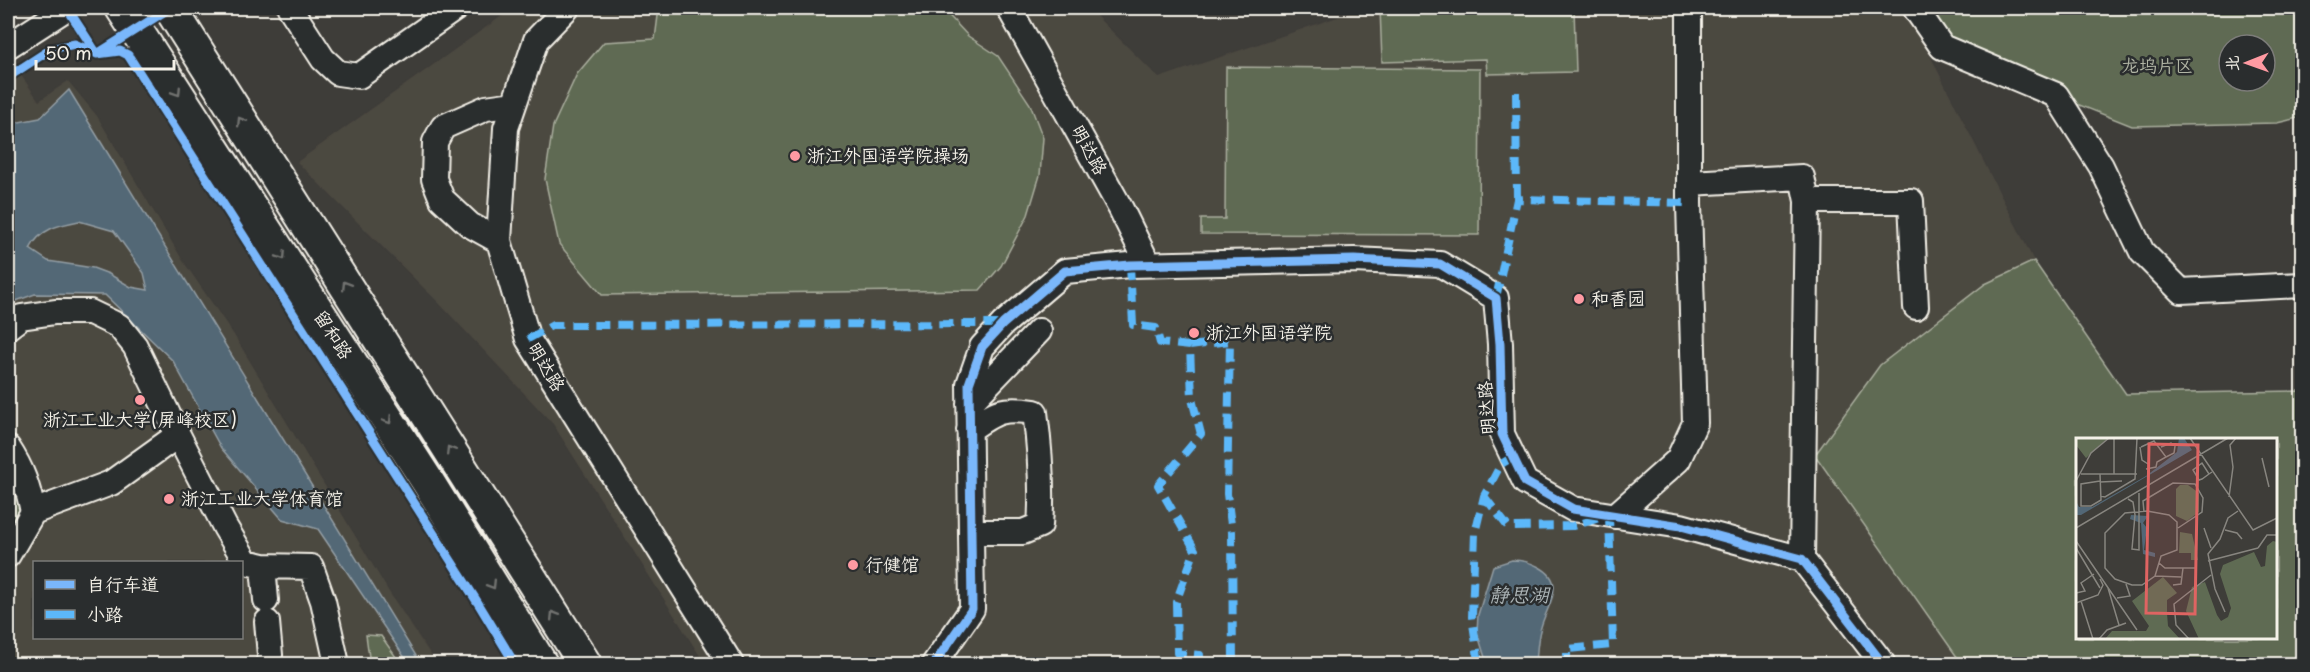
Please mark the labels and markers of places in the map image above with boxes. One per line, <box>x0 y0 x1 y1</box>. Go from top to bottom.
place label: 浙江外国语学院操场 <box>807 141 969 168</box>
marker: 浙江外国语学院操场 <box>788 149 802 163</box>
place label: 和香园 <box>1591 284 1645 311</box>
marker: 和香园 <box>1572 292 1586 306</box>
place label: 浙江外国语学院 <box>1206 318 1332 345</box>
marker: 浙江外国语学院 <box>1187 326 1201 340</box>
marker: 浙江工业大学(屏峰校区) <box>133 393 147 407</box>
place label: 浙江工业大学(屏峰校区) <box>43 405 237 432</box>
place label: 浙江工业大学体育馆 <box>181 484 343 511</box>
marker: 浙江工业大学体育馆 <box>162 492 176 506</box>
place label: 行健馆 <box>865 550 919 577</box>
marker: 行健馆 <box>846 558 860 572</box>

